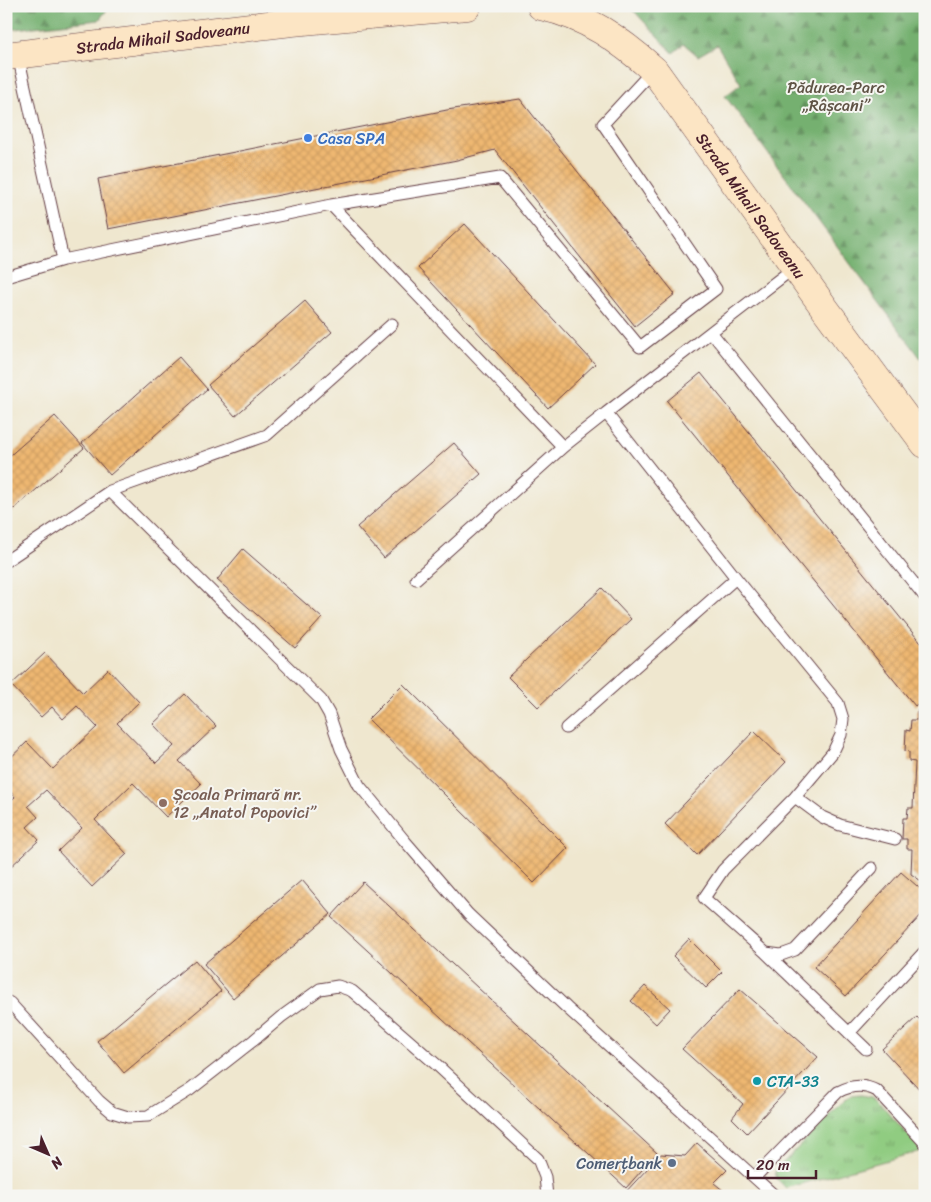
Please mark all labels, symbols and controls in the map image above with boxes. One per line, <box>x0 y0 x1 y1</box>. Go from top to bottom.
street label: Strada Mihail Sadoveanu <box>74 13 252 62</box>
park label: Pădurea-Parc „Râșcani” <box>787 73 885 120</box>
place label: Casa SPA <box>318 124 385 153</box>
street label: Strada Mihail Sadoveanu <box>688 126 814 285</box>
marker: Casa SPA <box>302 132 314 144</box>
place label: Școala Primară nr. 12 „Anatol Popovici” <box>173 780 317 827</box>
marker: Școala Primară nr. 12 „Anatol Popovici” <box>157 797 169 809</box>
place label: CTA-33 <box>767 1067 819 1096</box>
marker: CTA-33 <box>751 1075 763 1087</box>
north arrow <box>22 1130 72 1180</box>
scale bar <box>748 1147 816 1179</box>
place label: Comerțbank <box>576 1149 663 1178</box>
text: N <box>44 1150 70 1175</box>
text: 20 m <box>756 1152 790 1178</box>
marker: Comerțbank <box>666 1157 678 1169</box>

